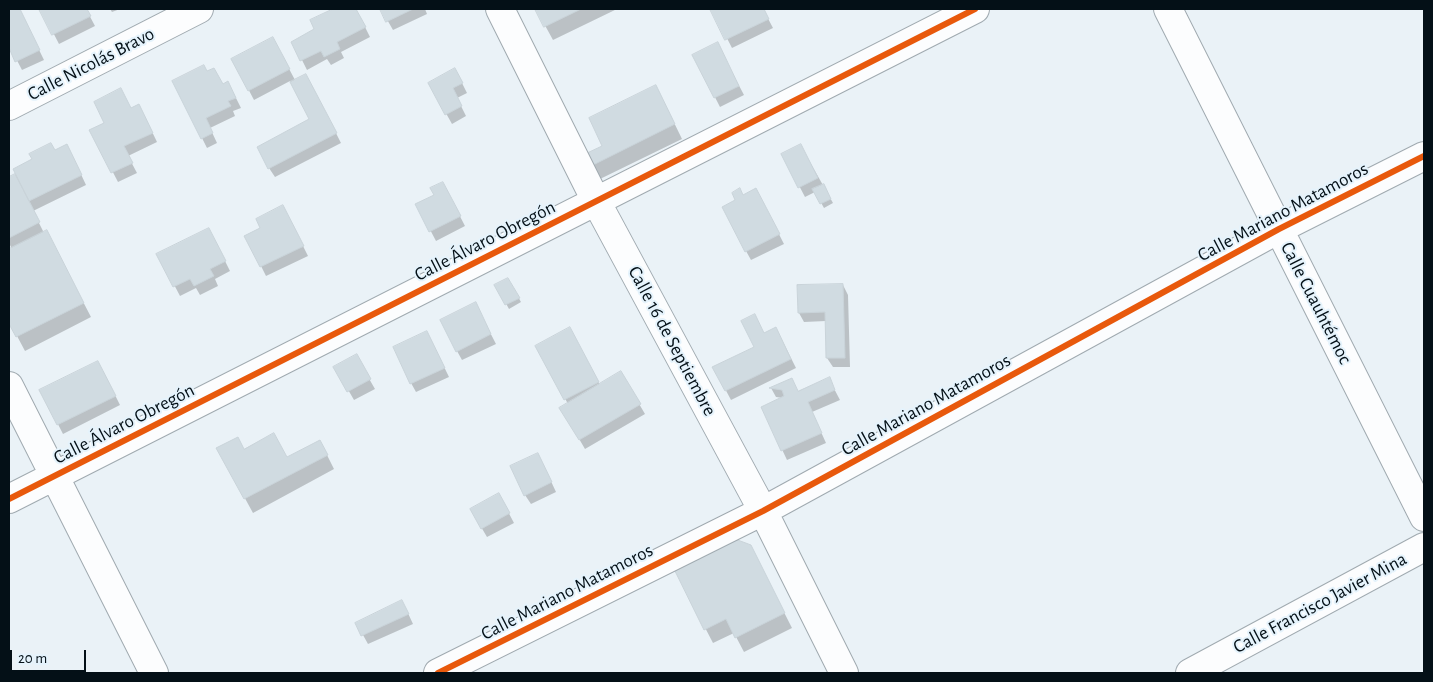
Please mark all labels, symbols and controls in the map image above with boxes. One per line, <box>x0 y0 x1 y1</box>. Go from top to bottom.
street label: Calle Nicolás Bravo <box>24 22 158 106</box>
street label: Calle Mariano Matamoros <box>1194 157 1372 267</box>
street label: Calle Álvaro Obregón <box>411 196 559 286</box>
street label: Calle Cuauhtémoc <box>1275 238 1357 368</box>
street label: Calle 16 de Septiembre <box>623 262 721 420</box>
street label: Calle Mariano Matamoros <box>837 349 1015 461</box>
street label: Calle Álvaro Obregón <box>50 379 198 469</box>
street label: Calle Mariano Matamoros <box>477 539 657 645</box>
street label: Calle Francisco Javier Mina <box>1229 548 1411 658</box>
scale bar <box>12 640 89 672</box>
text: 20 m <box>18 651 47 666</box>

